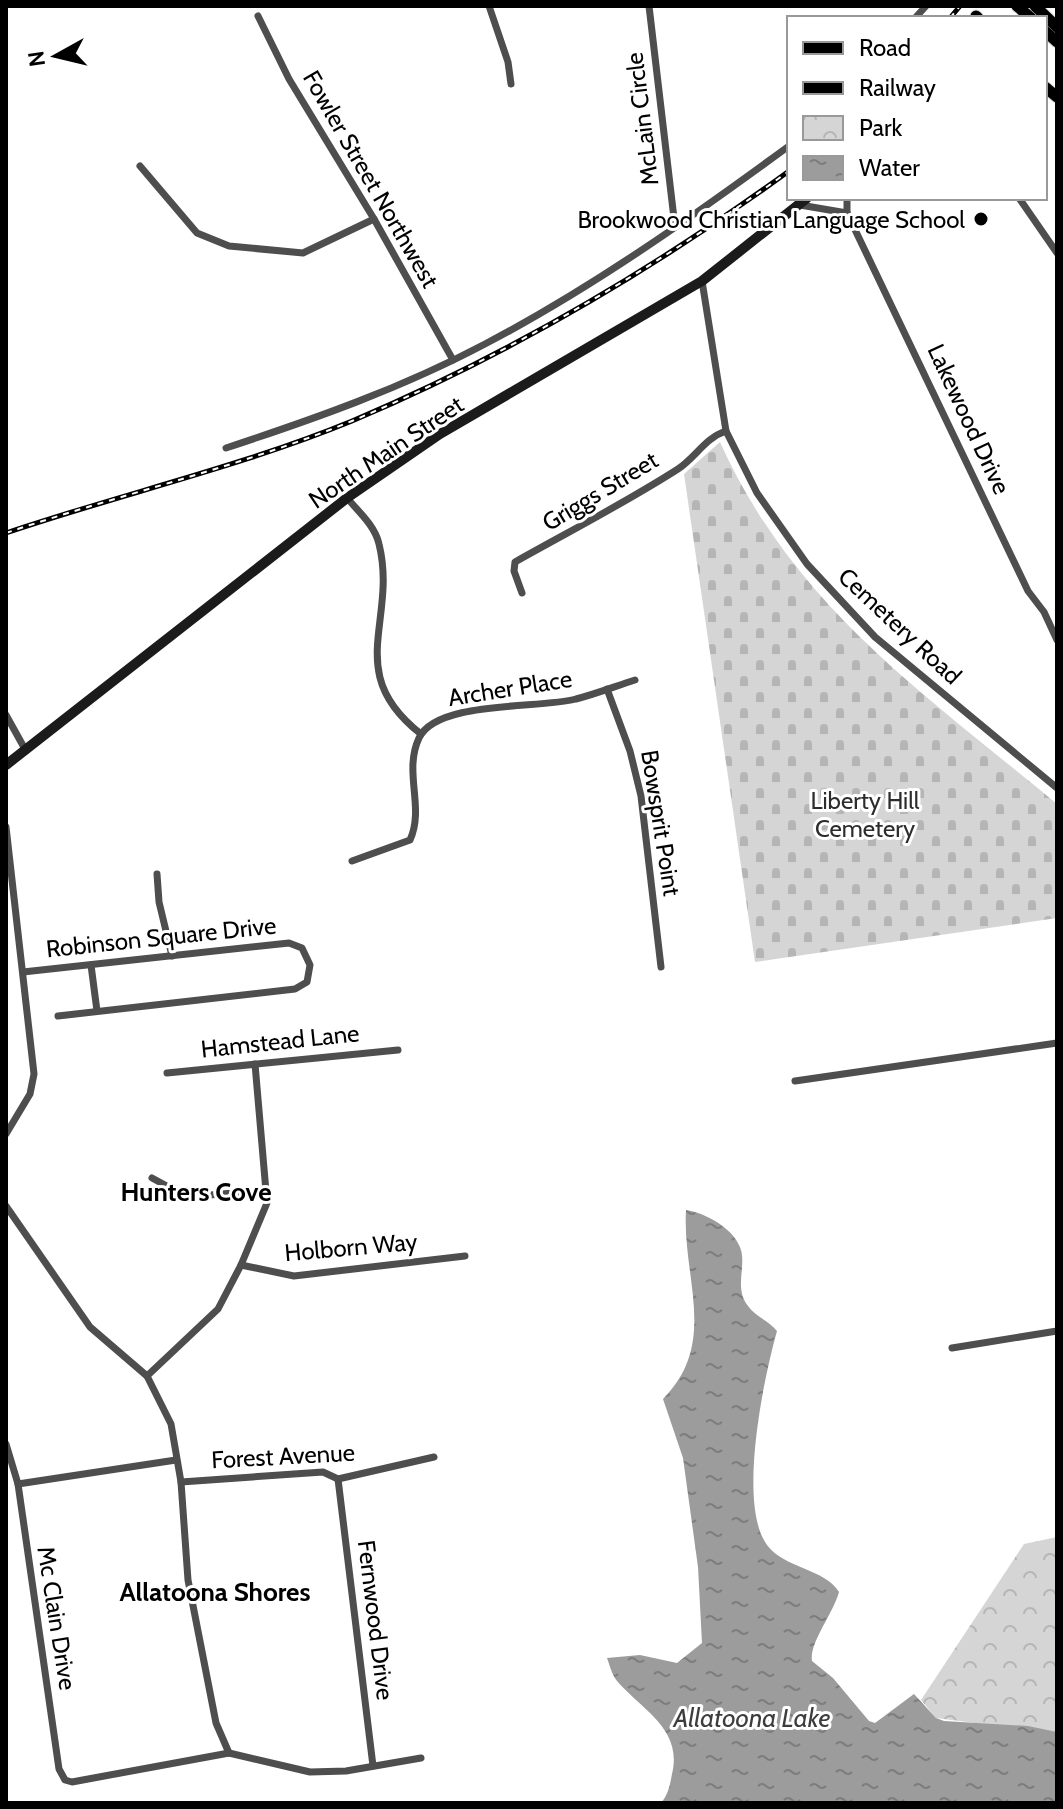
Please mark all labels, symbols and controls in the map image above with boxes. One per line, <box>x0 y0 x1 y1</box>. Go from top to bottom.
north arrow <box>16 16 96 96</box>
legend <box>787 16 1047 200</box>
text: Road <box>859 33 911 62</box>
text: N <box>22 49 51 68</box>
street label: McLain Circle <box>619 51 665 187</box>
street label: Fowler Street Northwest <box>297 65 445 293</box>
text: Railway <box>859 73 936 102</box>
text: Park <box>859 113 902 142</box>
text: Water <box>859 153 920 182</box>
place label: Brookwood Christian Language School <box>577 205 965 234</box>
marker: Brookwood Christian Language School <box>972 210 990 228</box>
street label: Lakewood Drive <box>922 339 1016 499</box>
street label: North Main Street <box>303 390 469 514</box>
street label: Griggs Street <box>537 445 663 537</box>
street label: Cemetery Road <box>833 562 967 690</box>
street label: Archer Place <box>446 664 574 712</box>
street label: Bowsprit Point <box>635 748 687 898</box>
park label: Liberty Hill Cemetery <box>810 786 920 843</box>
street label: Robinson Square Drive <box>44 910 278 964</box>
street label: Hamstead Lane <box>199 1018 361 1064</box>
district label: Hunters Cove <box>120 1176 272 1208</box>
street label: Holborn Way <box>283 1227 419 1267</box>
street label: Forest Avenue <box>210 1438 356 1474</box>
street label: Fernwood Drive <box>352 1538 400 1702</box>
street label: Mc Clain Drive <box>31 1544 83 1692</box>
district label: Allatoona Shores <box>120 1576 310 1608</box>
water label: Allatoona Lake <box>673 1702 830 1734</box>

